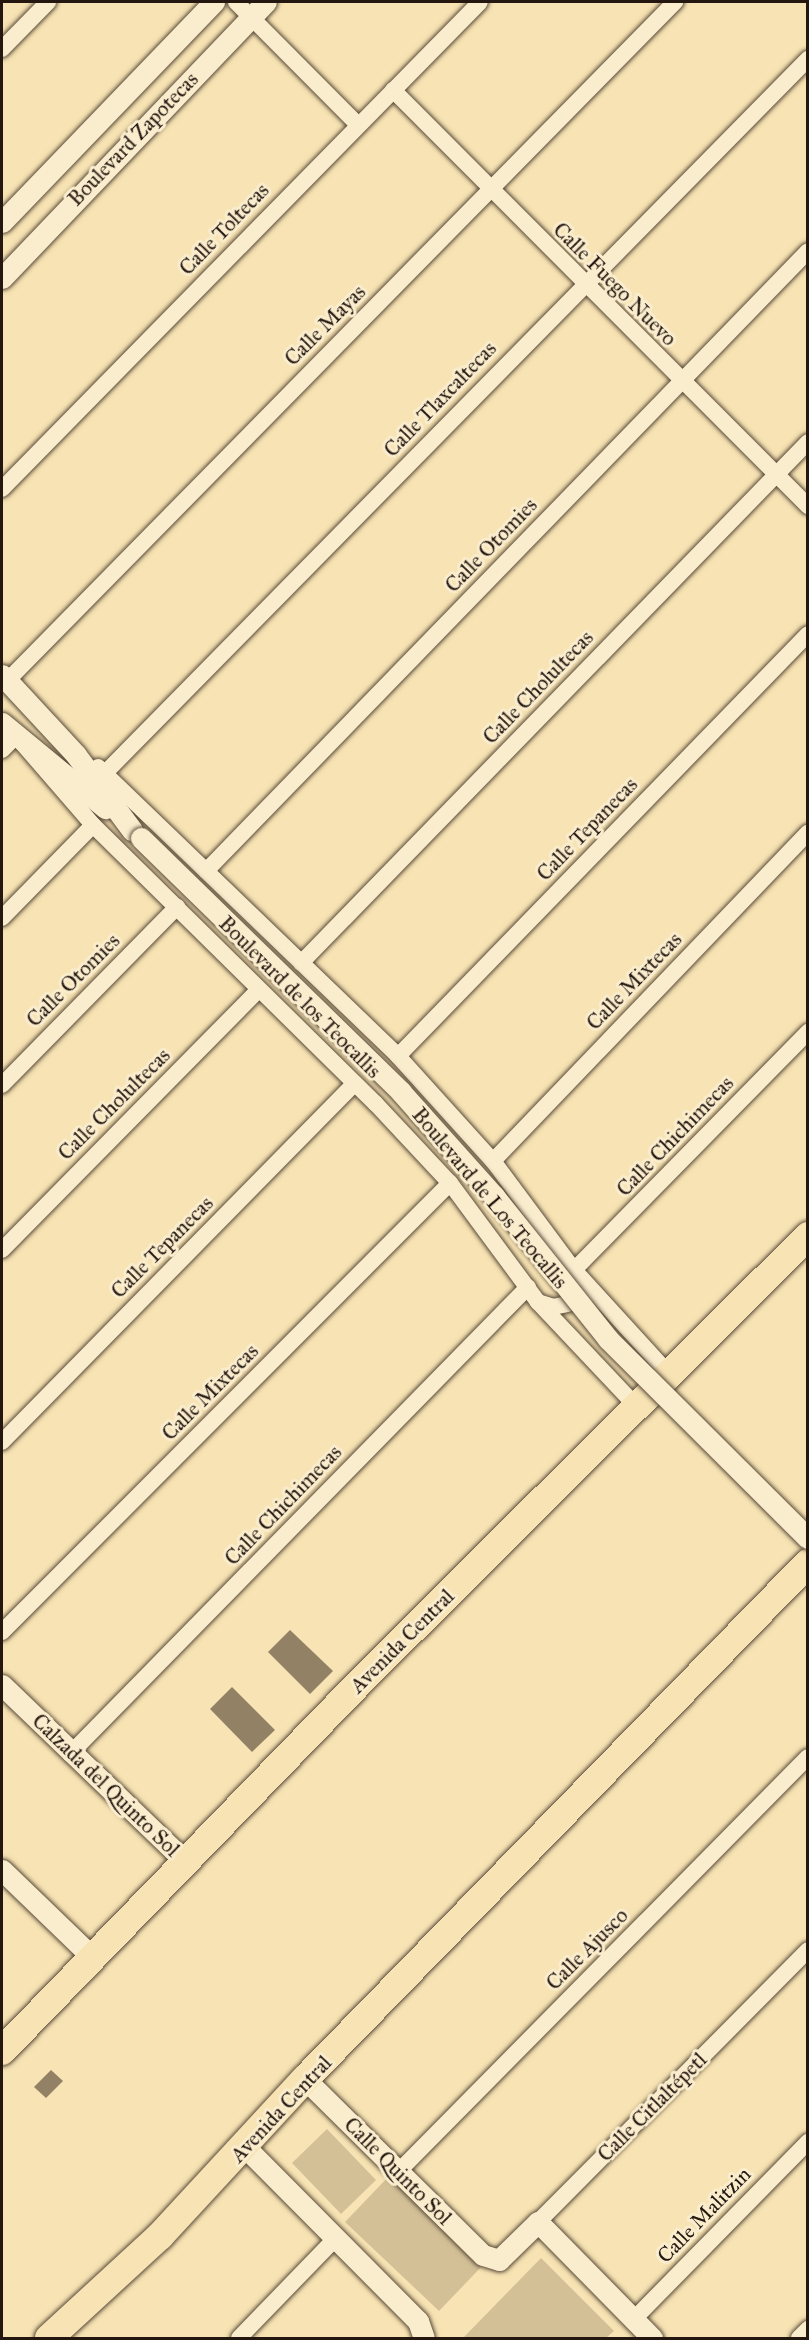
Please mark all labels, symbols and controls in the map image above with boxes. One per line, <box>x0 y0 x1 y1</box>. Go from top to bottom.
street label: Boulevard Zapotecas <box>63 67 203 211</box>
street label: Calle Toltecas <box>174 178 274 280</box>
street label: Calle Fuego Nuevo <box>548 217 682 351</box>
street label: Calle Mayas <box>279 279 371 371</box>
street label: Calle Tlaxcaltecas <box>379 336 501 462</box>
street label: Calle Otomies <box>440 493 542 597</box>
street label: Calle Cholultecas <box>477 625 599 749</box>
street label: Calle Tepanecas <box>531 772 643 886</box>
street label: Boulevard de los Teocallis <box>214 911 386 1083</box>
street label: Calle Mixtecas <box>581 927 687 1035</box>
street label: Calle Otomies <box>21 928 125 1032</box>
street label: Calle Cholultecas <box>53 1043 175 1165</box>
street label: Calle Chichimecas <box>611 1071 739 1201</box>
street label: Boulevard de Los Teocallis <box>407 1102 573 1294</box>
street label: Calle Tepanecas <box>106 1191 218 1303</box>
street label: Calle Mixtecas <box>157 1339 263 1445</box>
street label: Calle Chichimecas <box>219 1440 347 1570</box>
street label: Avenida Central <box>345 1584 459 1698</box>
street label: Calzada del Quinto Sol <box>27 1708 185 1862</box>
street label: Calle Ajusco <box>541 1903 633 1995</box>
street label: Calle Citlaltépetl <box>592 2047 712 2167</box>
street label: Avenida Central <box>225 2050 337 2168</box>
street label: Calle Quinto Sol <box>339 2112 457 2230</box>
street label: Calle Malitzin <box>652 2162 756 2268</box>

